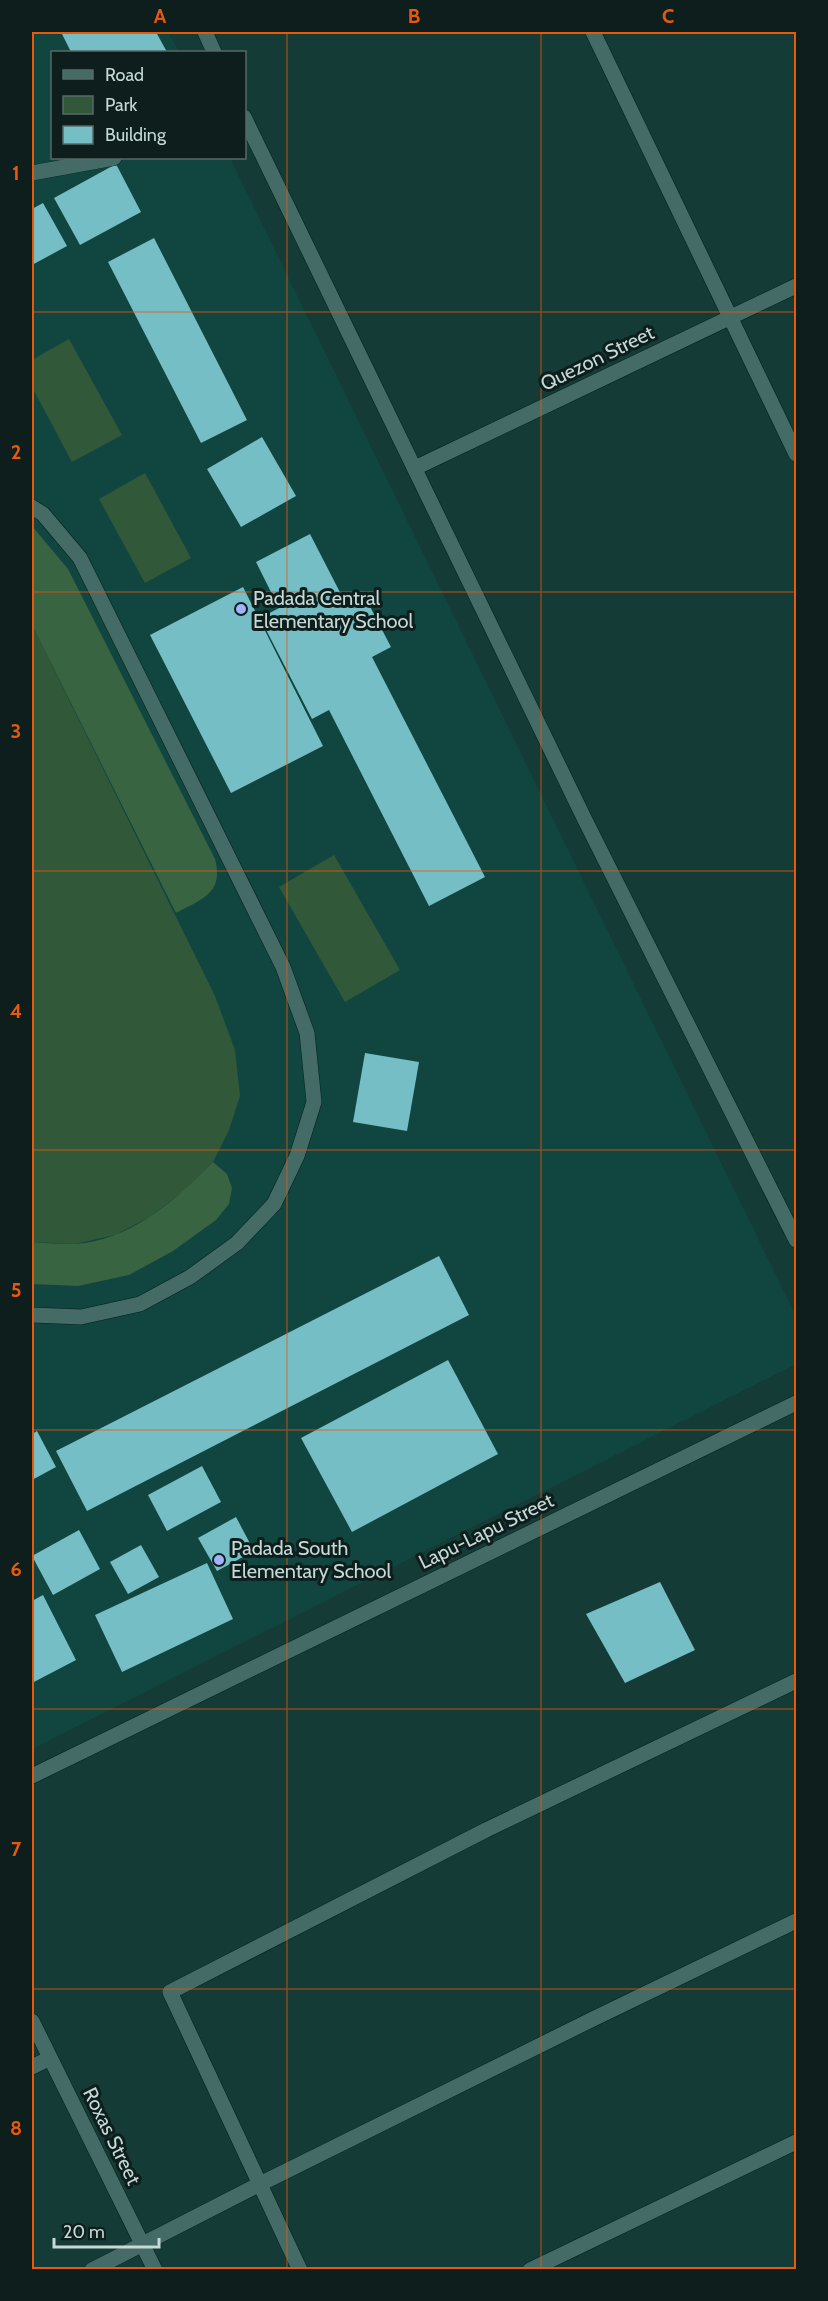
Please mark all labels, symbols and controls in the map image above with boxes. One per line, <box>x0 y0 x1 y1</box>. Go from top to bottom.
text: A <box>154 4 167 28</box>
text: B <box>408 4 420 28</box>
text: C <box>662 4 674 28</box>
legend <box>51 51 246 159</box>
text: Road <box>105 64 144 86</box>
text: Park <box>105 94 138 116</box>
text: Building <box>105 124 167 146</box>
text: 1 <box>12 161 20 185</box>
street label: Quezon Street <box>536 320 658 396</box>
text: 2 <box>11 440 21 464</box>
place label: Padada Central Elementary School <box>253 586 414 633</box>
marker: Padada Central Elementary School <box>234 602 248 616</box>
text: 3 <box>11 719 21 743</box>
text: 4 <box>10 999 22 1023</box>
text: 5 <box>11 1278 21 1302</box>
street label: Lapu-Lapu Street <box>415 1488 557 1574</box>
place label: Padada South Elementary School <box>231 1536 392 1583</box>
marker: Padada South Elementary School <box>212 1553 226 1567</box>
text: 6 <box>10 1557 22 1581</box>
text: 7 <box>11 1837 22 1861</box>
street label: Roxas Street <box>78 2083 146 2189</box>
text: 8 <box>10 2116 22 2140</box>
scale bar <box>54 2211 159 2249</box>
text: 20 m <box>63 2221 105 2243</box>

